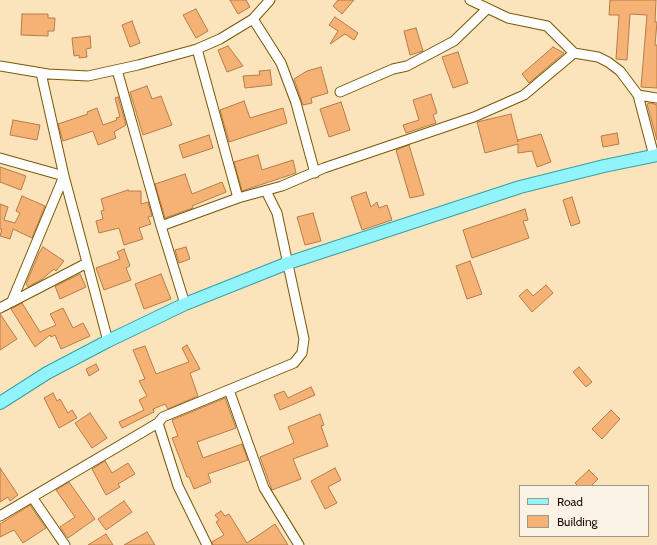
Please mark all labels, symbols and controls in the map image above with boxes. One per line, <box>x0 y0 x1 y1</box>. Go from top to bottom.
legend <box>519 485 649 537</box>
text: Road <box>557 494 583 509</box>
text: Building <box>557 514 598 529</box>

